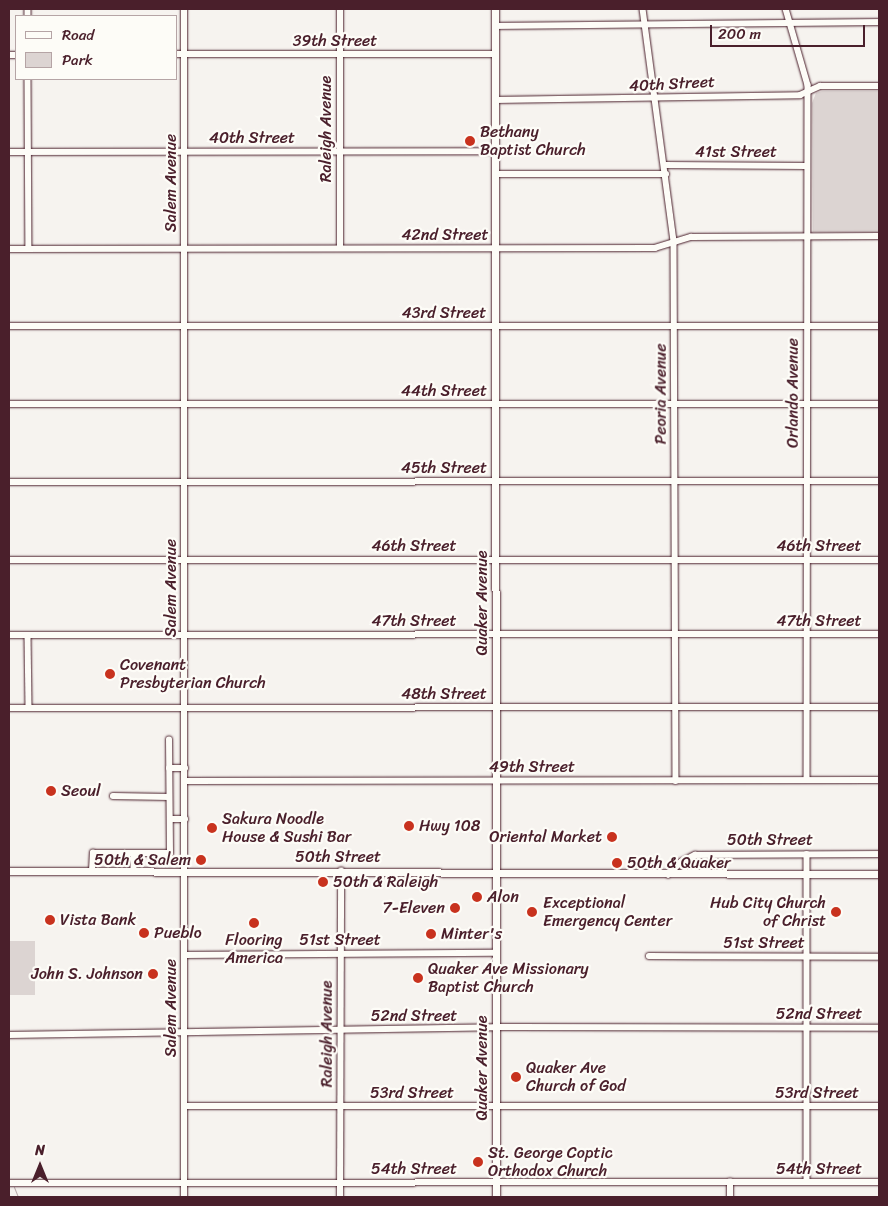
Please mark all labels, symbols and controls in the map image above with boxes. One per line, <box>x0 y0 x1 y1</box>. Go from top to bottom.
legend <box>15 15 178 80</box>
scale bar <box>713 15 868 47</box>
text: 200 m <box>718 21 761 47</box>
text: Road <box>62 22 94 48</box>
street label: 39th Street <box>293 31 377 51</box>
text: Park <box>62 47 93 73</box>
street label: 40th Street <box>628 72 716 96</box>
street label: Raleigh Avenue <box>316 76 336 182</box>
place label: Bethany Baptist Church <box>480 122 586 160</box>
street label: 40th Street <box>209 128 295 148</box>
street label: Salem Avenue <box>161 134 181 232</box>
marker: Bethany Baptist Church <box>464 135 476 147</box>
street label: 41st Street <box>695 142 777 162</box>
street label: 42nd Street <box>402 225 488 245</box>
street label: 43rd Street <box>402 303 486 323</box>
street label: Orlando Avenue <box>783 338 803 448</box>
street label: Peoria Avenue <box>651 344 671 444</box>
street label: 44th Street <box>401 381 487 401</box>
street label: 45th Street <box>401 458 487 478</box>
street label: 46th Street <box>371 536 457 556</box>
street label: 46th Street <box>776 536 862 556</box>
street label: Salem Avenue <box>161 539 181 637</box>
street label: Quaker Avenue <box>472 551 492 655</box>
street label: 47th Street <box>371 611 457 631</box>
street label: 47th Street <box>776 611 862 631</box>
place label: Covenant Presbyterian Church <box>120 655 266 693</box>
marker: Covenant Presbyterian Church <box>104 668 116 680</box>
street label: 48th Street <box>401 684 487 704</box>
street label: 49th Street <box>489 757 575 777</box>
place label: Seoul <box>61 781 101 801</box>
marker: Seoul <box>45 785 57 797</box>
place label: Sakura Noodle House & Sushi Bar <box>222 809 351 847</box>
place label: Hwy 108 <box>419 816 480 836</box>
marker: Hwy 108 <box>403 820 415 832</box>
marker: Sakura Noodle House & Sushi Bar <box>206 822 218 834</box>
place label: Oriental Market <box>490 827 602 847</box>
street label: 50th Street <box>727 830 813 850</box>
marker: Oriental Market <box>606 831 618 843</box>
street label: 50th Street <box>295 847 381 867</box>
place label: 50th & Salem <box>94 850 191 870</box>
place label: 50th & Quaker <box>627 853 730 873</box>
marker: 50th & Salem <box>195 854 207 866</box>
marker: 50th & Quaker <box>611 857 623 869</box>
place label: 50th & Raleigh <box>333 872 438 892</box>
marker: 50th & Raleigh <box>317 876 329 888</box>
place label: Alon <box>487 887 519 907</box>
marker: Alon <box>471 891 483 903</box>
place label: Exceptional Emergency Center <box>543 893 673 931</box>
place label: Hub City Church of Christ <box>709 893 826 931</box>
place label: 7-Eleven <box>382 898 445 918</box>
marker: 7-Eleven <box>449 902 461 914</box>
marker: Exceptional Emergency Center <box>525 905 539 919</box>
marker: Hub City Church of Christ <box>830 906 842 918</box>
place label: Vista Bank <box>60 910 136 930</box>
marker: Vista Bank <box>44 914 56 926</box>
marker: Flooring America <box>248 917 260 929</box>
place label: Pueblo <box>154 923 202 943</box>
place label: Minter's <box>441 924 502 944</box>
marker: Pueblo <box>138 927 150 939</box>
marker: Minter's <box>425 928 437 940</box>
place label: Flooring America <box>225 930 283 968</box>
street label: 51st Street <box>299 930 381 950</box>
street label: 51st Street <box>723 933 805 953</box>
street label: Salem Avenue <box>161 959 181 1057</box>
place label: Quaker Ave Missionary Baptist Church <box>428 959 588 997</box>
place label: John S. Johnson <box>31 964 143 984</box>
marker: John S. Johnson <box>147 968 159 980</box>
marker: Quaker Ave Missionary Baptist Church <box>412 972 424 984</box>
street label: Raleigh Avenue <box>317 981 337 1087</box>
street label: 52nd Street <box>776 1004 862 1024</box>
street label: 52nd Street <box>371 1006 457 1026</box>
street label: Quaker Avenue <box>472 1016 492 1120</box>
place label: Quaker Ave Church of God <box>526 1058 626 1096</box>
marker: Quaker Ave Church of God <box>510 1071 522 1083</box>
street label: 53rd Street <box>370 1083 454 1103</box>
street label: 53rd Street <box>775 1083 859 1103</box>
text: N <box>35 1138 45 1163</box>
north arrow <box>15 1141 65 1191</box>
place label: St. George Coptic Orthodox Church <box>488 1143 613 1181</box>
marker: St. George Coptic Orthodox Church <box>472 1156 484 1168</box>
street label: 54th Street <box>371 1159 457 1179</box>
street label: 54th Street <box>776 1159 862 1179</box>

